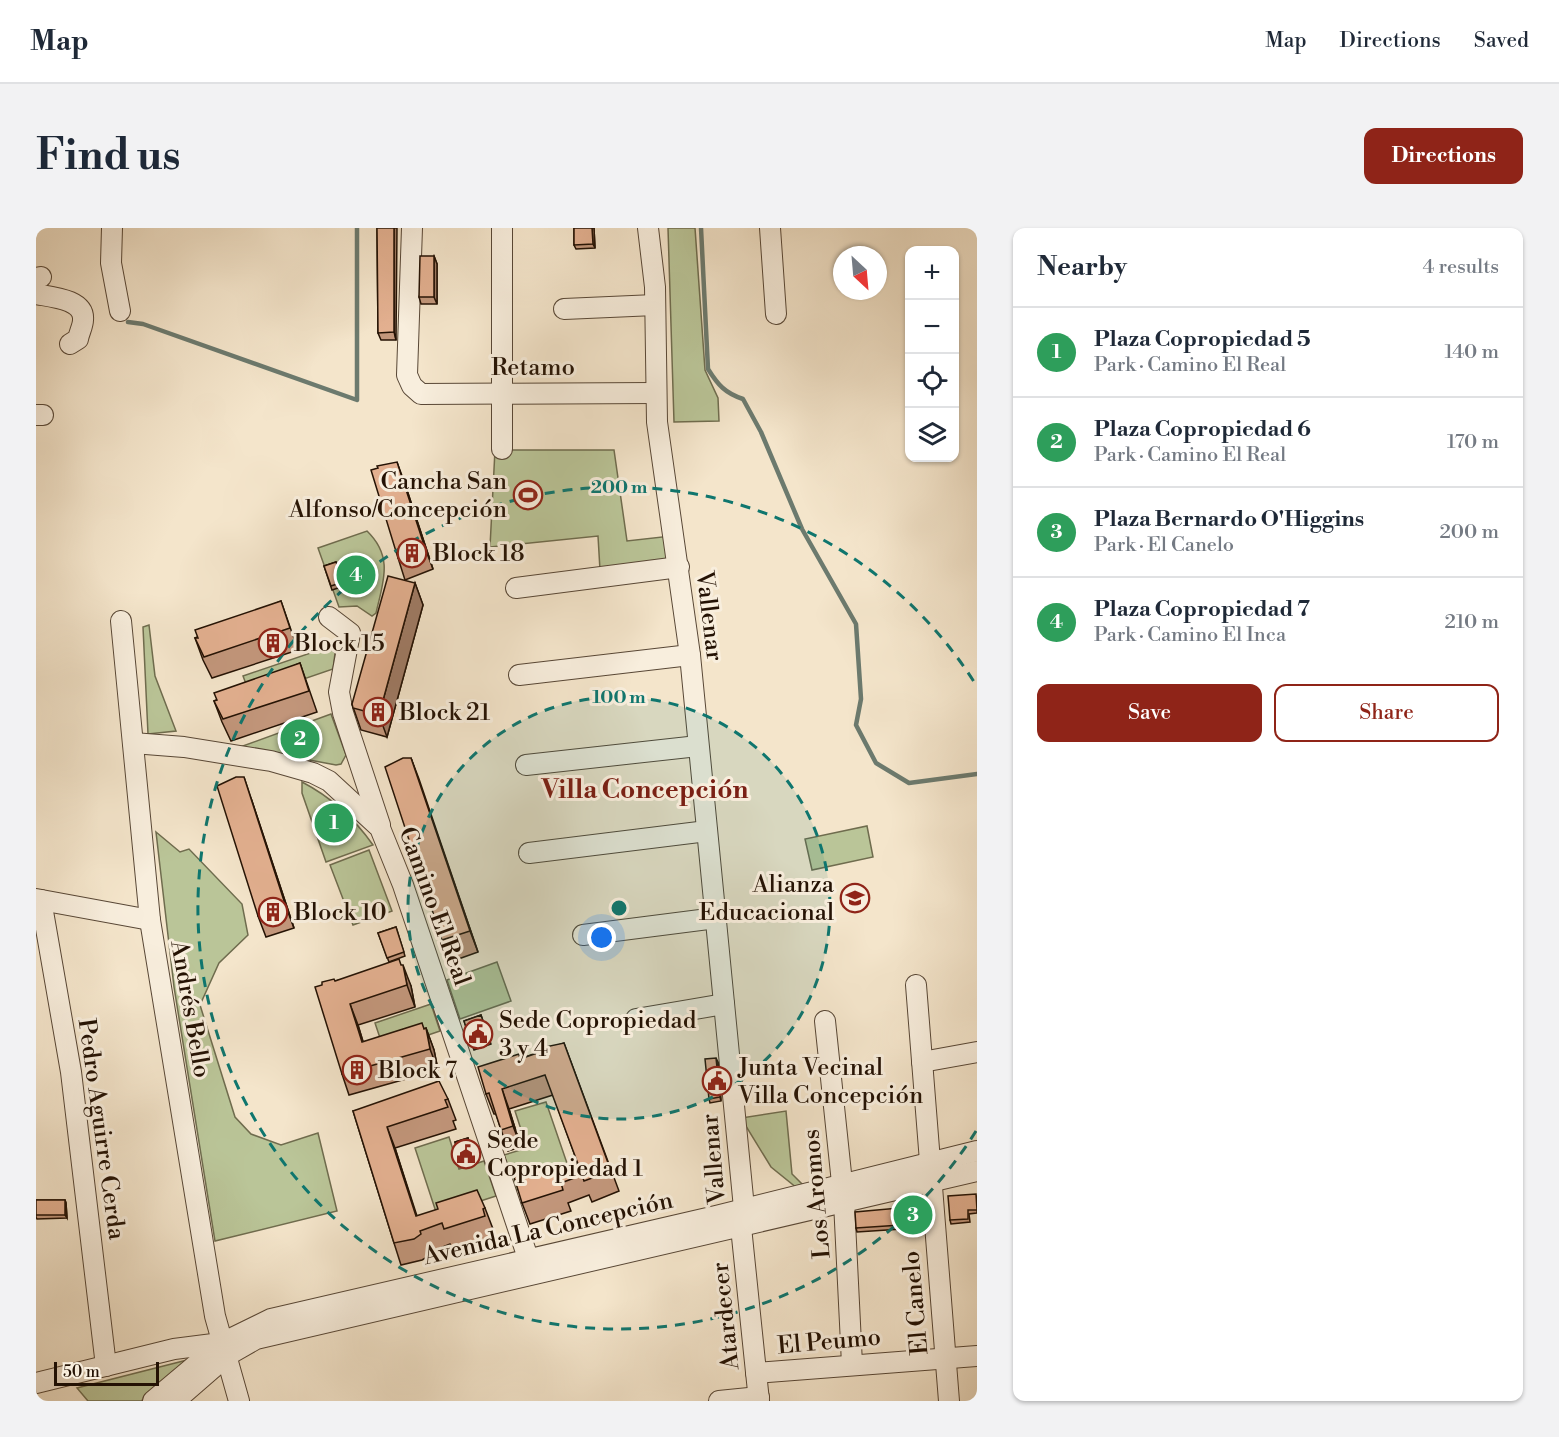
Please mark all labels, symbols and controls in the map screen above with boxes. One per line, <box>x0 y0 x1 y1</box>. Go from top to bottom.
text: Map <box>30 24 89 59</box>
text: Map <box>1265 28 1307 54</box>
text: Directions <box>1340 28 1441 54</box>
text: Saved <box>1474 28 1529 54</box>
button: Directions <box>1364 128 1523 184</box>
text: Find us <box>36 130 180 183</box>
north arrow <box>833 246 887 300</box>
map controls <box>905 246 959 462</box>
button: + <box>905 246 959 300</box>
text: Nearby <box>1037 251 1127 283</box>
text: 4 results <box>1422 255 1499 280</box>
button: − <box>905 300 959 354</box>
text: Plaza Copropiedad 5 <box>1094 326 1311 353</box>
text: 1 <box>1052 340 1061 365</box>
text: 140 m <box>1444 340 1499 365</box>
street label: Retamo <box>491 353 575 383</box>
text: Park · Camino El Real <box>1094 353 1286 378</box>
button: locate <box>905 354 959 408</box>
button: layers <box>905 408 959 462</box>
text: Plaza Copropiedad 6 <box>1094 416 1311 443</box>
text: 2 <box>1050 430 1063 455</box>
text: 170 m <box>1447 430 1499 455</box>
text: Park · Camino El Real <box>1094 443 1286 468</box>
place label: Cancha San Alfonso/Concepción <box>288 467 507 525</box>
text: 200 m <box>591 476 648 499</box>
sports icon: Cancha San Alfonso/Concepción <box>512 479 544 511</box>
text: Plaza Bernardo O'Higgins <box>1094 506 1364 533</box>
text: 3 <box>1050 520 1063 545</box>
text: 200 m <box>1439 520 1499 545</box>
text: Park · El Canelo <box>1094 533 1234 558</box>
building icon: Block 18 <box>396 537 428 569</box>
place label: Block 18 <box>432 539 525 569</box>
pin: 4 <box>336 552 376 598</box>
street label: Vallenar <box>688 568 729 663</box>
text: Plaza Copropiedad 7 <box>1094 596 1310 623</box>
text: 4 <box>1050 610 1063 635</box>
text: 210 m <box>1444 610 1499 635</box>
text: Park · Camino El Inca <box>1094 623 1286 648</box>
building icon: Block 15 <box>257 627 289 659</box>
place label: Block 15 <box>293 629 385 659</box>
button: Save <box>1037 684 1262 742</box>
button: Share <box>1274 684 1499 742</box>
text: 100 m <box>592 686 646 709</box>
building icon: Block 21 <box>362 696 394 728</box>
place label: Block 21 <box>398 698 491 728</box>
pin: 2 <box>280 716 320 762</box>
district label: Villa Concepción <box>541 774 748 806</box>
pin: 1 <box>314 800 354 846</box>
street label: Camino El Real <box>391 823 477 990</box>
place label: Alianza Educacional <box>699 870 835 928</box>
school or university icon: Alianza Educacional <box>839 882 871 914</box>
building icon: Block 10 <box>257 896 289 928</box>
place label: Block 10 <box>293 898 387 928</box>
centre of rings <box>609 898 629 918</box>
your location <box>587 923 616 952</box>
street label: Andrés Bello <box>163 937 217 1080</box>
place label: Sede Copropiedad 3 y 4 <box>499 1006 697 1064</box>
street label: Pedro Aguirre Cerda <box>71 1017 131 1242</box>
public building icon: Sede Copropiedad 3 y 4 <box>462 1018 494 1050</box>
place label: Junta Vecinal Villa Concepción <box>737 1053 923 1111</box>
building icon: Block 7 <box>341 1054 373 1086</box>
place label: Block 7 <box>377 1056 457 1086</box>
public building icon: Junta Vecinal Villa Concepción <box>701 1065 733 1097</box>
street label: Vallenar <box>695 1113 733 1206</box>
place label: Sede Copropiedad 1 <box>487 1126 644 1184</box>
street label: Los Aromos <box>796 1128 838 1260</box>
public building icon: Sede Copropiedad 1 <box>450 1138 482 1170</box>
street label: Avenida La Concepción <box>420 1186 676 1273</box>
pin: 3 <box>894 1192 932 1238</box>
street label: El Canelo <box>897 1250 935 1356</box>
street label: Atardecer <box>705 1261 747 1372</box>
street label: El Peumo <box>776 1323 882 1361</box>
scale bar <box>54 1359 159 1386</box>
text: 50 m <box>63 1362 100 1382</box>

